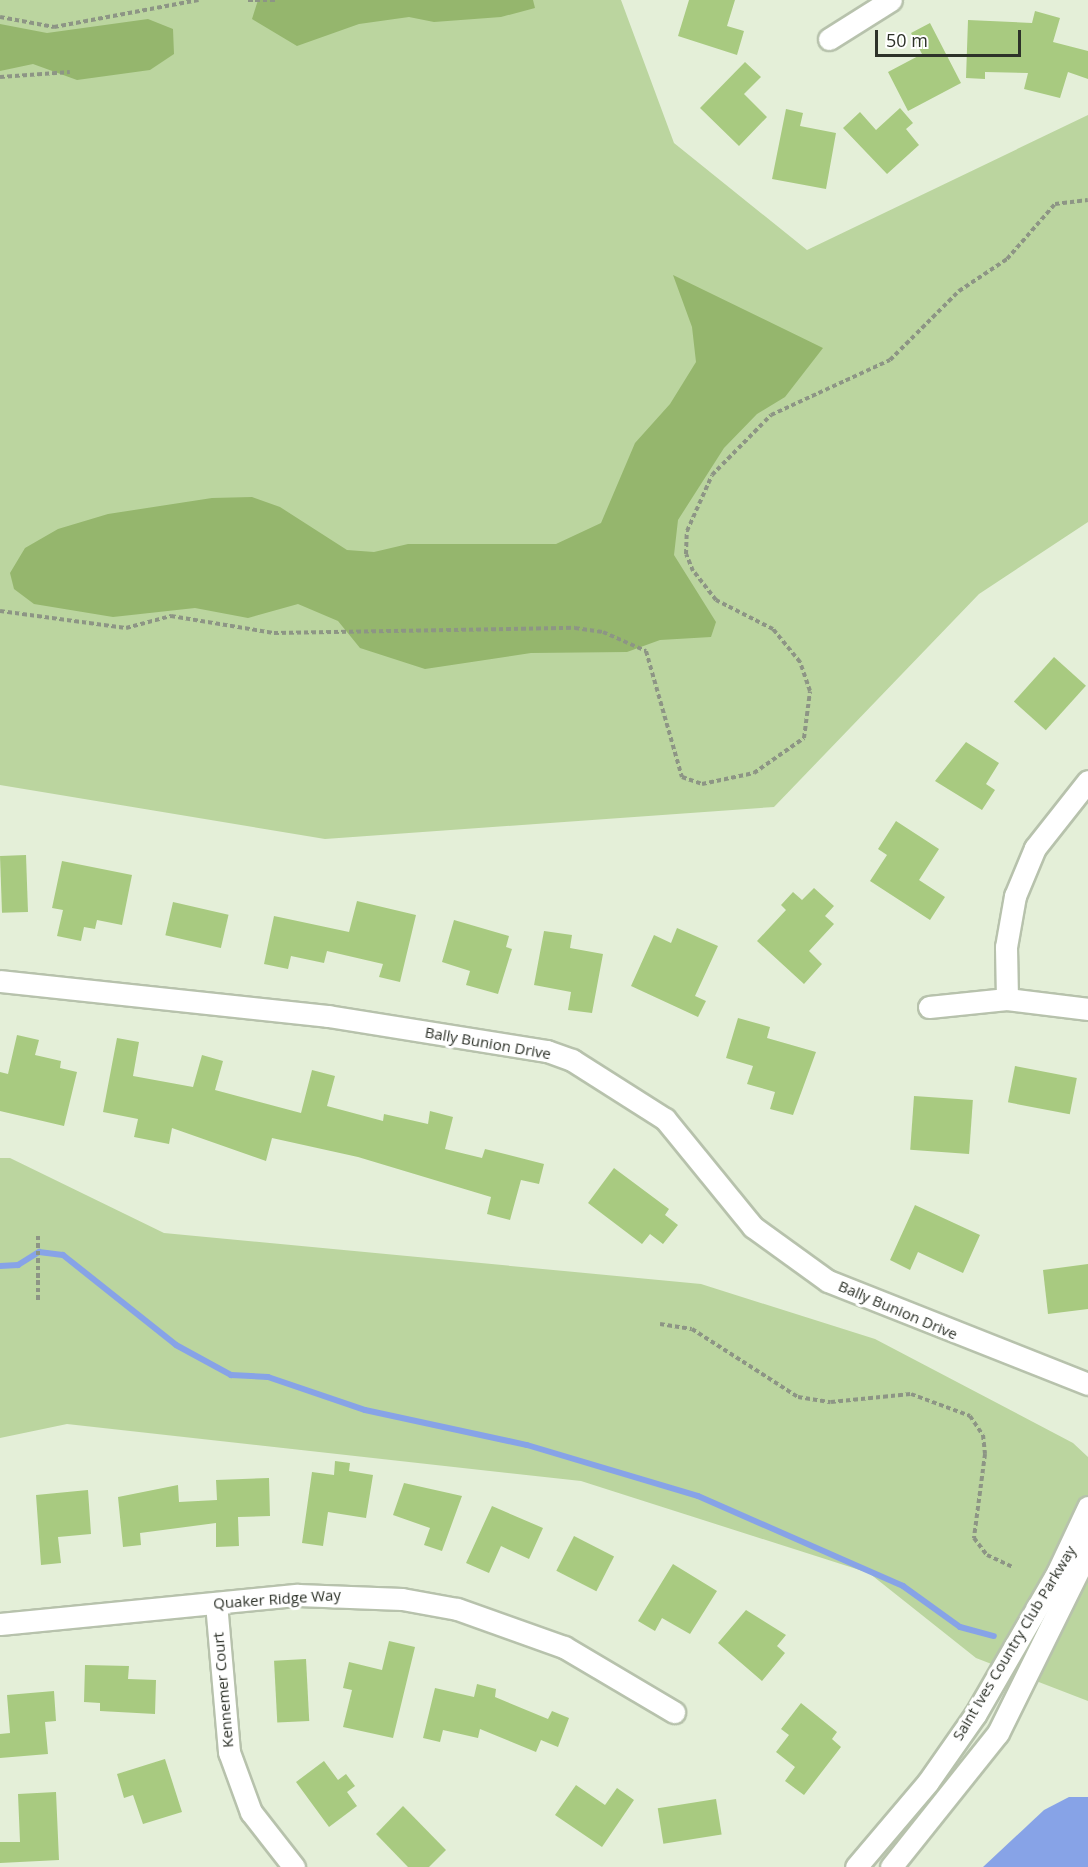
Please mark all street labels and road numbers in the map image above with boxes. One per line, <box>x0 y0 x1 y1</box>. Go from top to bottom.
street label: Bally Bunion Drive <box>424 1023 552 1063</box>
street label: Bally Bunion Drive <box>836 1277 960 1343</box>
street label: Saint Ives Country Club Parkway <box>949 1542 1079 1744</box>
street label: Quaker Ridge Way <box>213 1586 341 1612</box>
street label: Kennemer Court <box>209 1631 237 1749</box>

